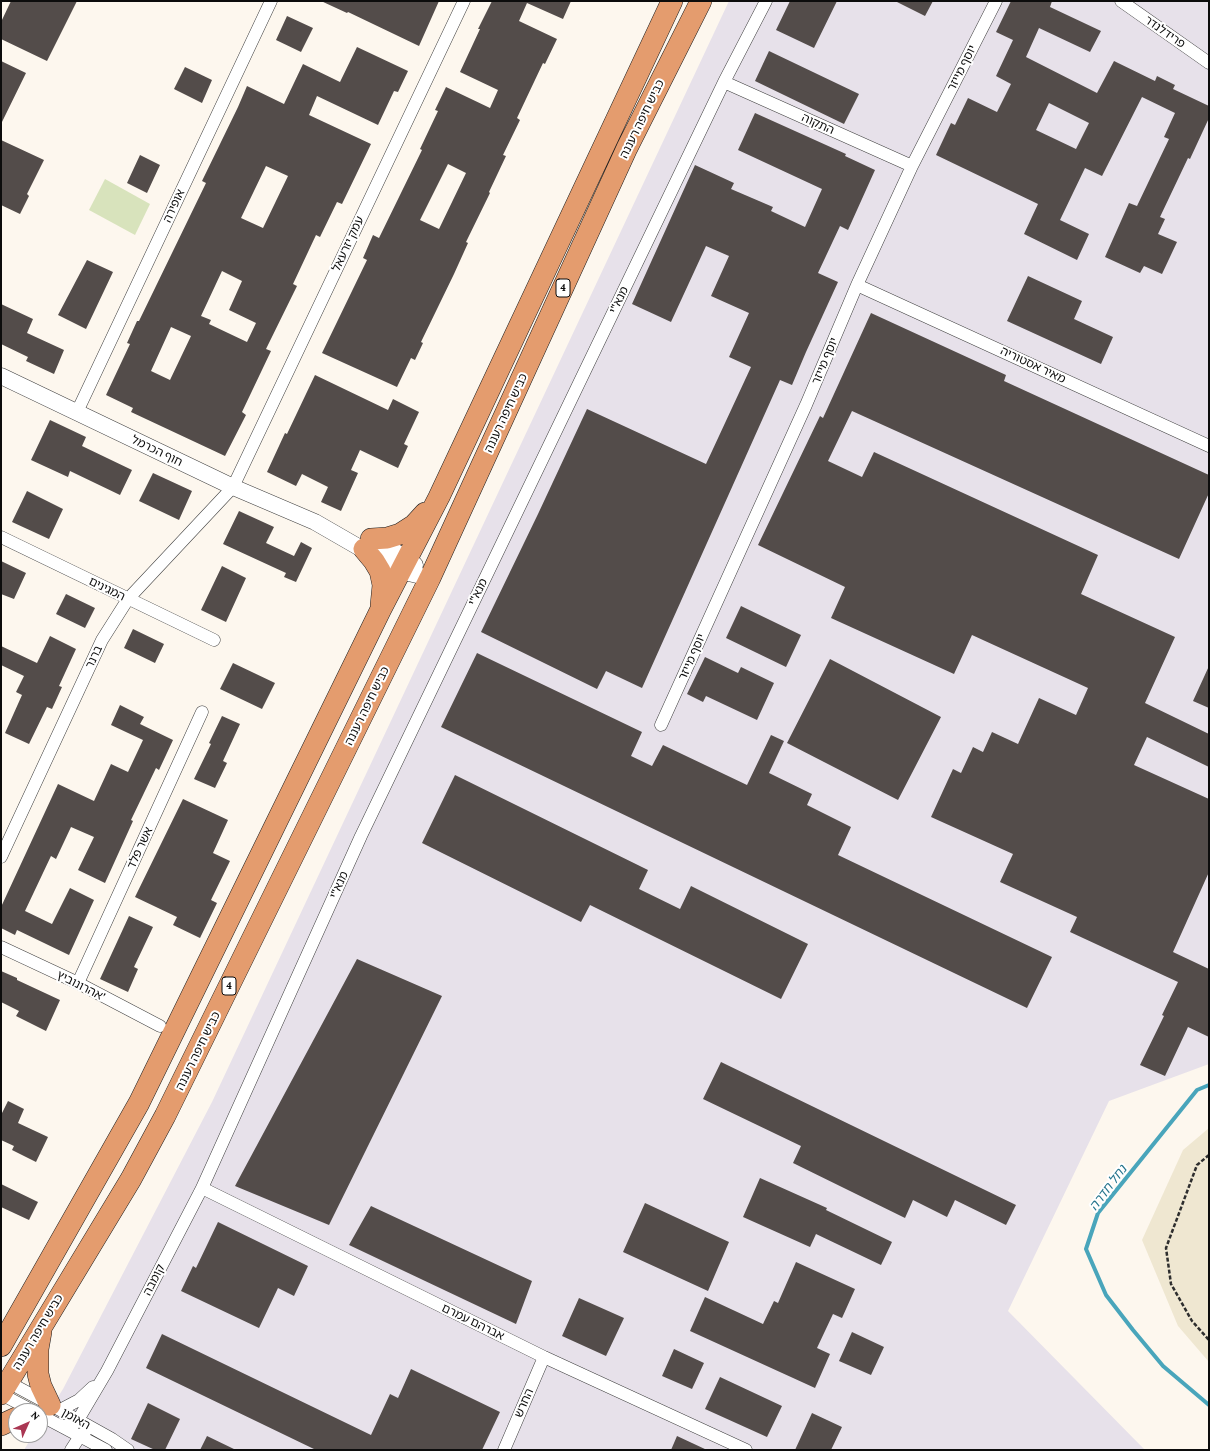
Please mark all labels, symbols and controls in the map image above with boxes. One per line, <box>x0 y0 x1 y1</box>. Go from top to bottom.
street label: פרידלנדר <box>1142 13 1188 51</box>
street label: יוסף מייזר <box>944 43 980 93</box>
street label: כביש חיפה רעננה <box>617 77 667 161</box>
street label: התקוה <box>799 110 837 138</box>
street label: אופירה <box>160 187 188 225</box>
street label: עמק יזרעאל <box>329 214 367 274</box>
road number: 4 <box>556 279 570 297</box>
street label: מנא"י <box>606 284 632 316</box>
street label: יוסף מייזר <box>809 335 841 387</box>
street label: מאיר אסטוריה <box>998 344 1068 386</box>
street label: כביש חיפה רעננה <box>481 371 531 455</box>
street label: חוף הכרמל <box>129 432 185 470</box>
street label: המגינים <box>86 574 128 604</box>
street label: מנא"י <box>465 576 491 608</box>
street label: יוסף מייזר <box>675 632 709 682</box>
street label: ברנר <box>82 643 106 671</box>
street label: כביש חיפה רעננה <box>342 664 392 748</box>
street label: אשר פלד <box>124 825 156 871</box>
street label: מנא"י <box>327 869 351 901</box>
street label: אהרונוביץ' <box>54 968 108 1004</box>
road number: 4 <box>222 977 236 995</box>
street label: כביש חיפה רעננה <box>173 1009 223 1093</box>
water label: נחל חדרה <box>1086 1162 1130 1214</box>
street label: קומבה <box>140 1262 168 1298</box>
street label: כביש חיפה רעננה <box>10 1292 66 1372</box>
street label: אברהם עמרם <box>439 1301 507 1343</box>
street label: החרש <box>511 1386 537 1420</box>
north arrow <box>8 1403 48 1443</box>
street label: האומן <box>59 1405 93 1433</box>
text: N <box>29 1408 43 1422</box>

